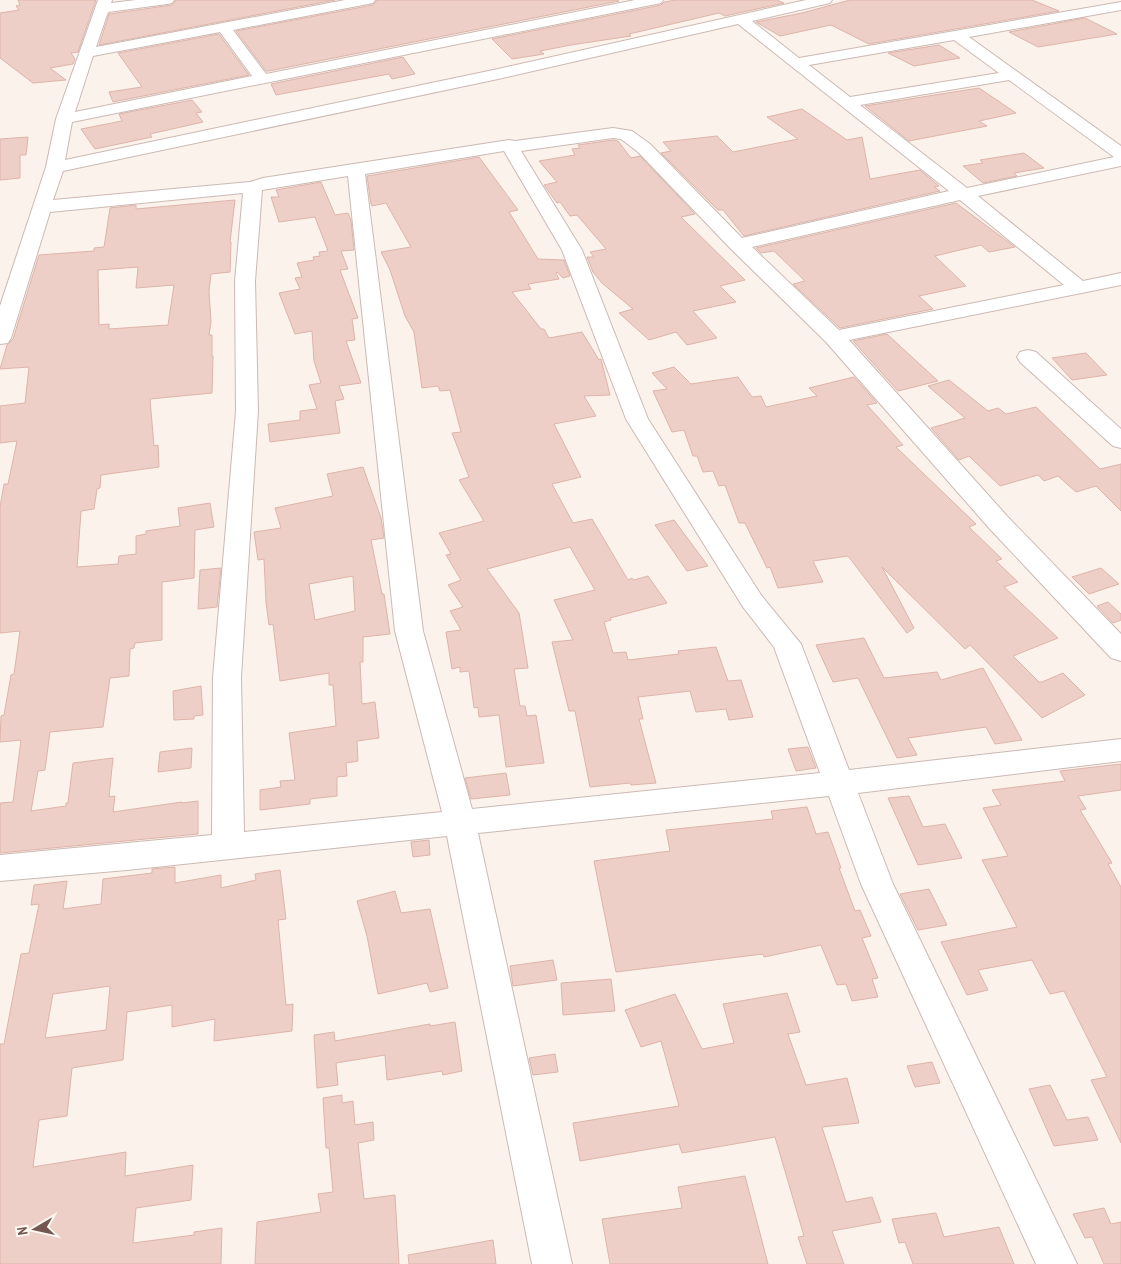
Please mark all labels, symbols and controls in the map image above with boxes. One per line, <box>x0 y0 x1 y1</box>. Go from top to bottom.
north arrow <box>10 1204 60 1254</box>
text: N <box>13 1226 32 1237</box>

